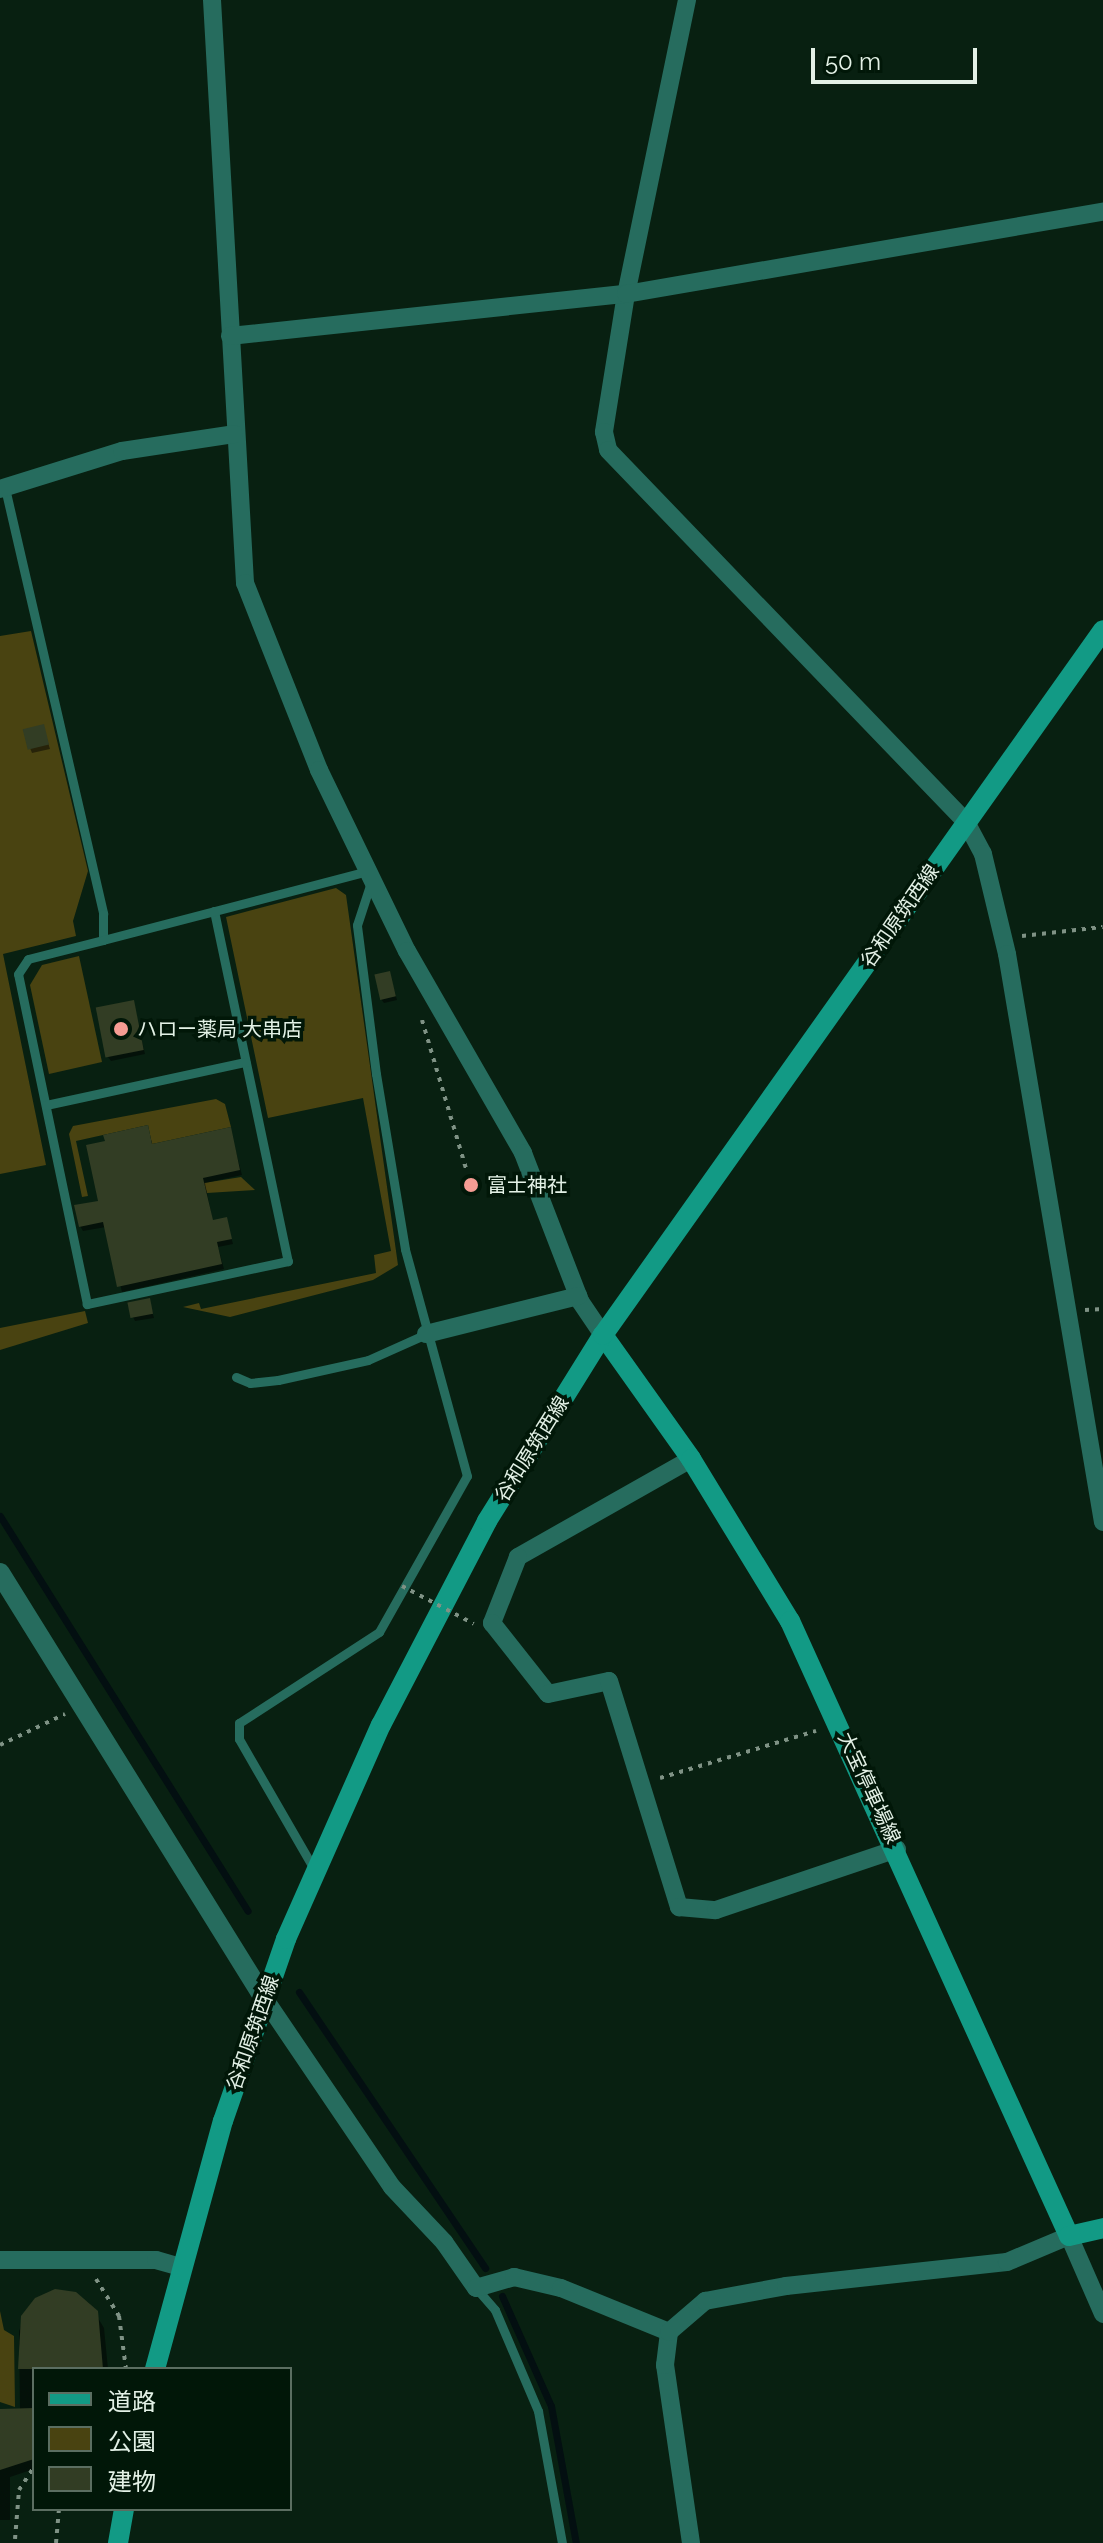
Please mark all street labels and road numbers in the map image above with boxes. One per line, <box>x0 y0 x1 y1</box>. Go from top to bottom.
street label: 谷和原筑西線 <box>856 860 944 972</box>
street label: 谷和原筑西線 <box>490 1392 574 1506</box>
street label: 大宝停車場線 <box>833 1729 905 1847</box>
street label: 谷和原筑西線 <box>222 1972 284 2094</box>

